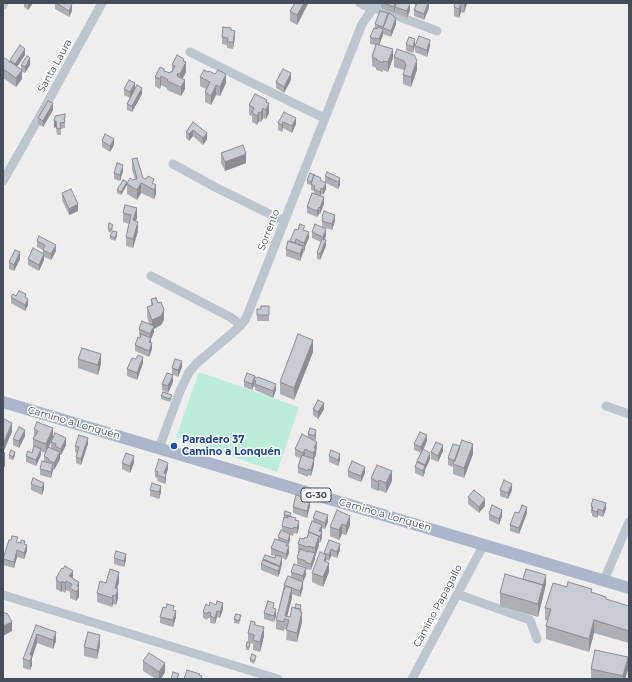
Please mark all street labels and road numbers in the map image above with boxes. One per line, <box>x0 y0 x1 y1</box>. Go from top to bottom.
street label: Santa Laura <box>35 37 75 95</box>
street label: Sorrento <box>256 208 282 252</box>
street label: Camino a Lonquén <box>26 404 122 442</box>
road number: G-30 <box>301 488 331 502</box>
street label: Camino a Lonquén <box>337 496 433 534</box>
street label: Camino Papagallo <box>411 563 465 649</box>

